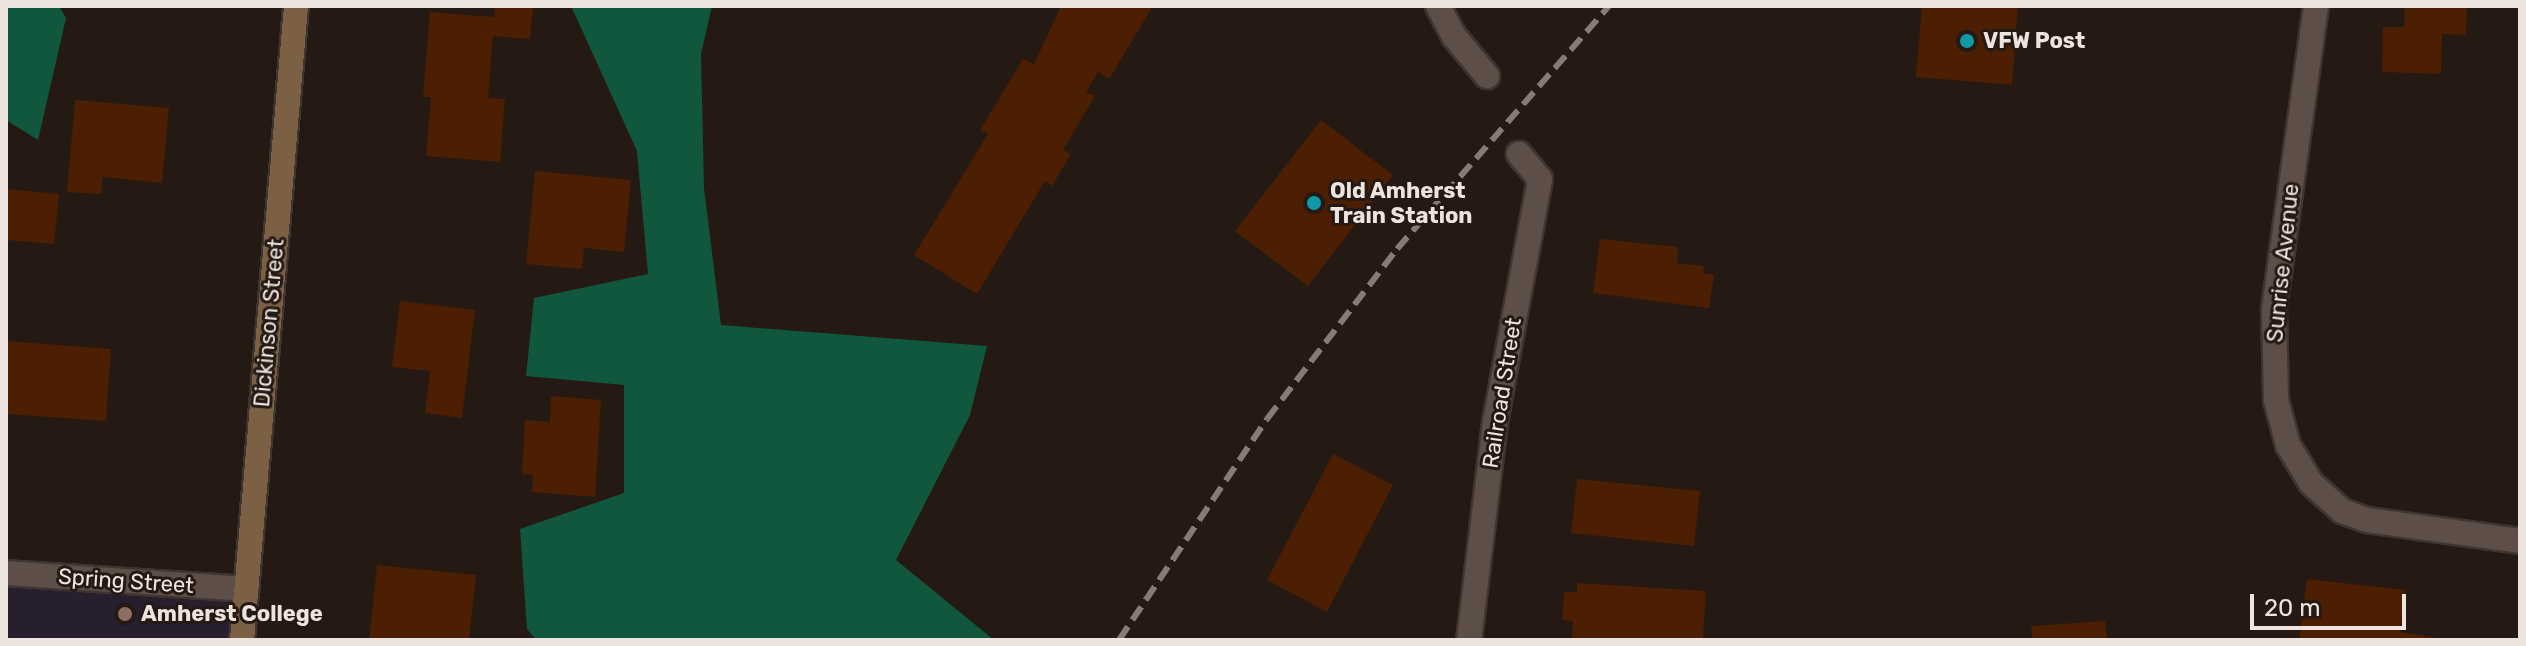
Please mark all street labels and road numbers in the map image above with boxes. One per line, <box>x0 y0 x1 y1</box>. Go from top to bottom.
street label: Sunrise Avenue <box>2262 182 2304 344</box>
street label: Dickinson Street <box>248 238 290 408</box>
street label: Railroad Street <box>1477 316 1527 470</box>
street label: Spring Street <box>57 563 195 599</box>

